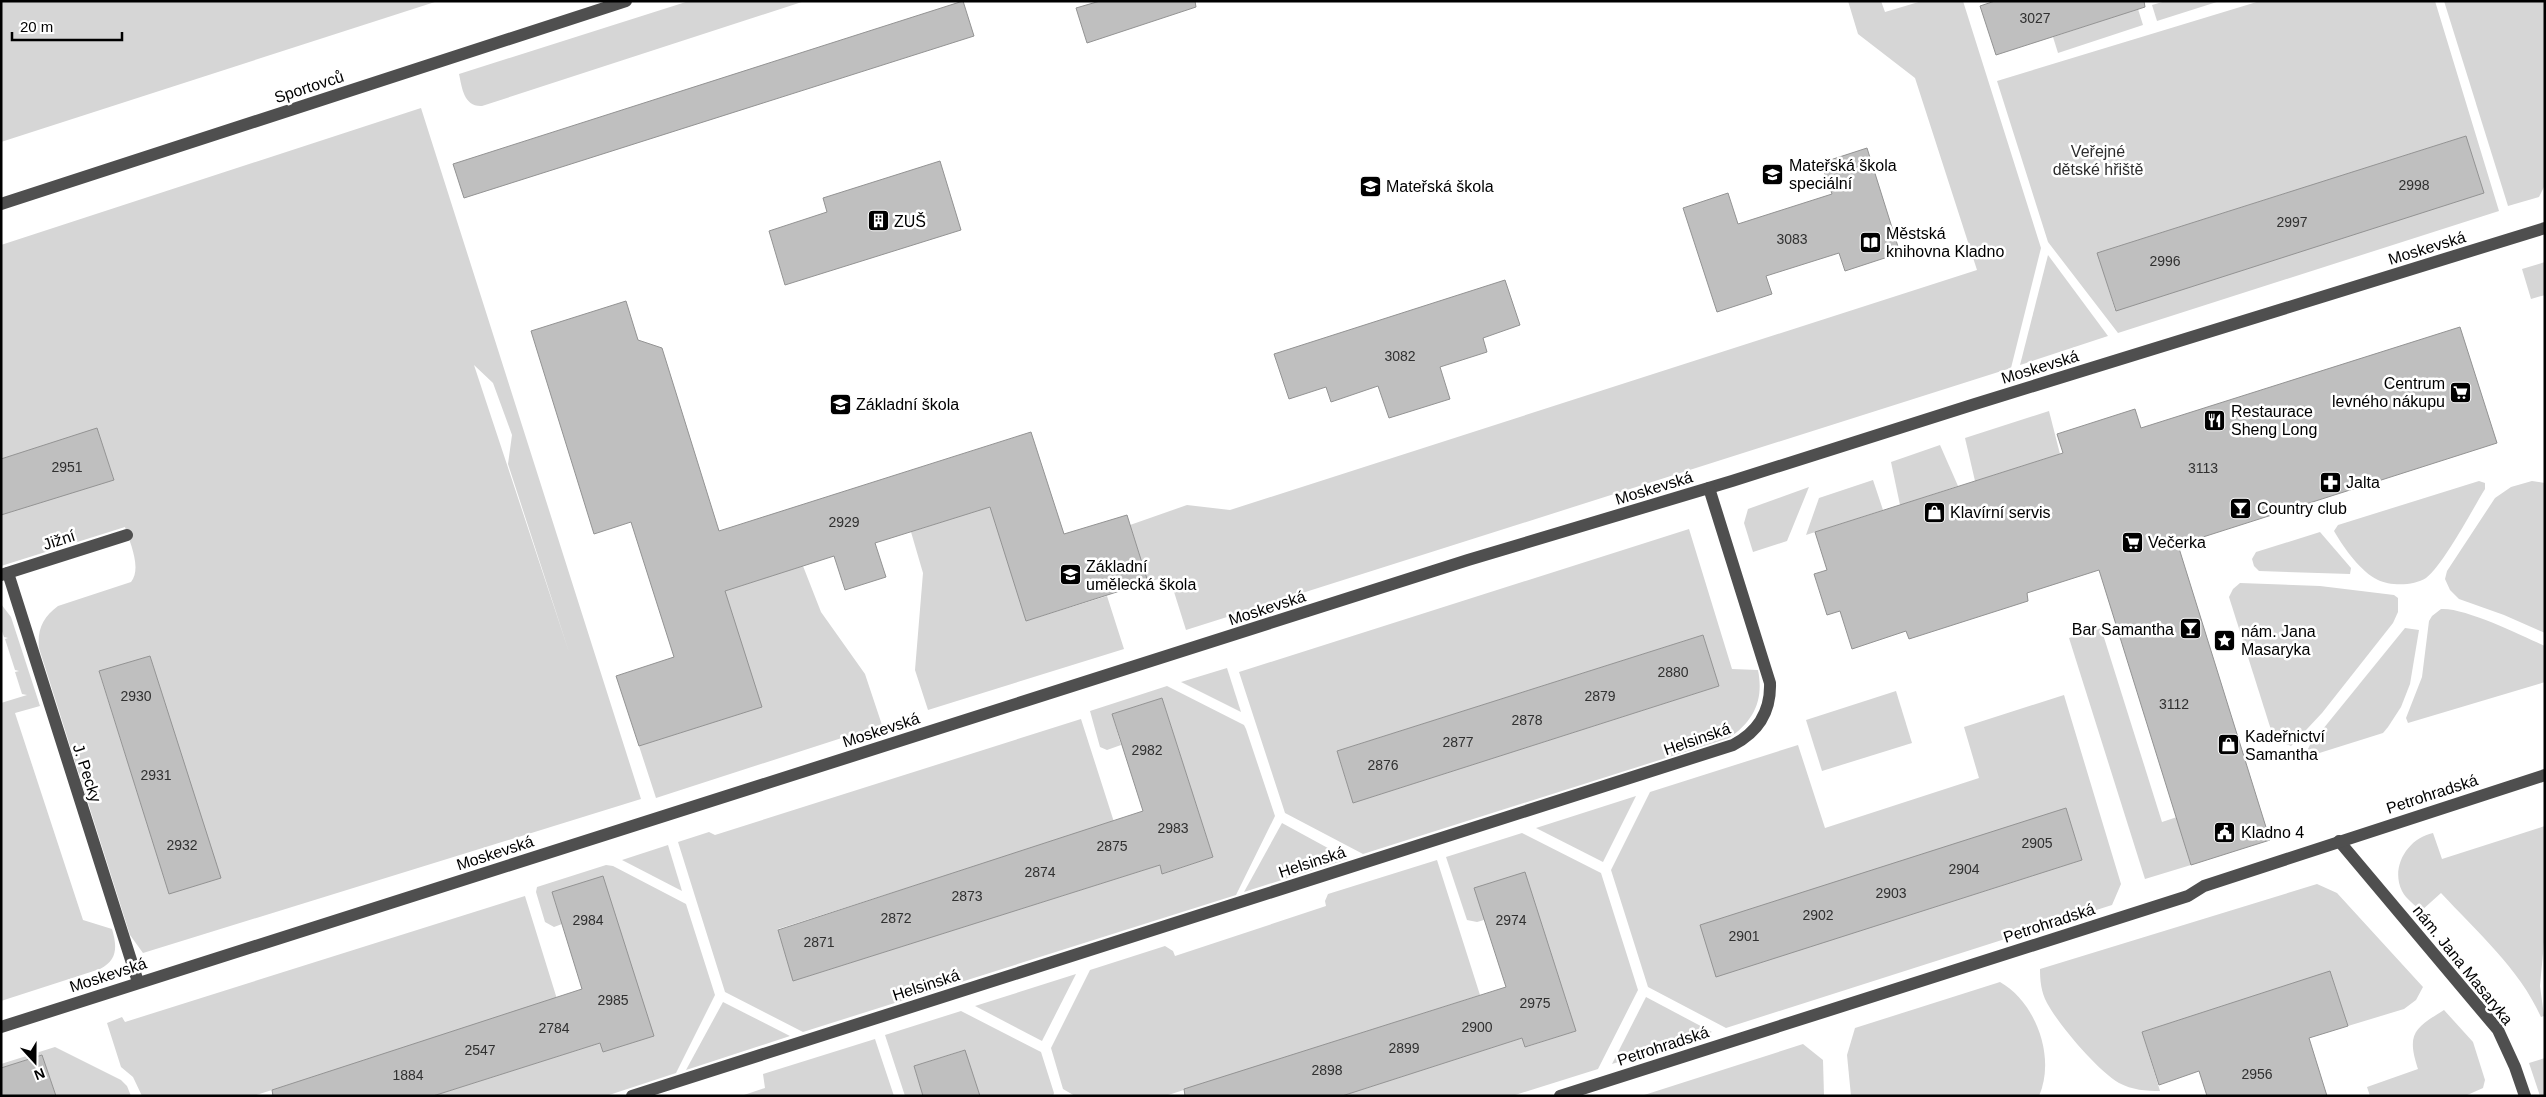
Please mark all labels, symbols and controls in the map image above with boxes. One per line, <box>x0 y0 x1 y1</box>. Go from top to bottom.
scale bar <box>12 10 122 42</box>
house number: 3027 <box>2019 10 2051 26</box>
text: 20 m <box>20 18 53 35</box>
street label: Sportovců <box>272 68 346 106</box>
park label: Veřejné dětské hřiště <box>2053 143 2143 178</box>
place label: Mateřská škola speciální <box>1789 157 1897 192</box>
school or university icon: Mateřská škola speciální <box>1761 162 1785 186</box>
school or university icon: Mateřská škola <box>1358 174 1382 198</box>
house number: 2998 <box>2398 177 2430 193</box>
place label: Mateřská škola <box>1386 178 1494 195</box>
building icon: ZUŠ <box>866 209 890 233</box>
place label: ZUŠ <box>894 212 926 230</box>
house number: 2997 <box>2276 214 2308 230</box>
place label: Městská knihovna Kladno <box>1886 225 2004 260</box>
street label: Moskevská <box>2386 228 2468 268</box>
library icon: Městská knihovna Kladno <box>1858 230 1882 254</box>
house number: 3083 <box>1776 231 1808 247</box>
house number: 2996 <box>2149 253 2181 269</box>
street label: Moskevská <box>1999 347 2081 387</box>
house number: 3082 <box>1384 348 1416 364</box>
place label: Centrum levného nákupu <box>2332 375 2445 410</box>
supermarket icon: Centrum levného nákupu <box>2449 380 2473 404</box>
school or university icon: Základní škola <box>828 392 852 416</box>
place label: Základní škola <box>856 396 959 413</box>
place label: Restaurace Sheng Long <box>2231 403 2317 438</box>
restaurant icon: Restaurace Sheng Long <box>2203 408 2227 432</box>
house number: 2951 <box>51 459 83 475</box>
house number: 3113 <box>2188 460 2218 476</box>
street label: Moskevská <box>1613 468 1695 508</box>
pharmacy icon: Jalta <box>2318 470 2342 494</box>
place label: Jalta <box>2346 474 2380 491</box>
bar icon: Country club <box>2229 496 2253 520</box>
shop icon: Klavírní servis <box>1922 500 1946 524</box>
place label: Country club <box>2257 500 2347 517</box>
place label: Klavírní servis <box>1950 504 2050 521</box>
house number: 2929 <box>828 514 860 530</box>
street label: Jižní <box>41 527 78 553</box>
supermarket icon: Večerka <box>2120 530 2144 554</box>
place label: Večerka <box>2148 534 2206 551</box>
place label: Základní umělecká škola <box>1086 558 1196 593</box>
school or university icon: Základní umělecká škola <box>1058 563 1082 587</box>
street label: Moskevská <box>1226 588 1308 628</box>
bar icon: Bar Samantha <box>2178 617 2202 641</box>
place label: Bar Samantha <box>2072 621 2174 638</box>
place label: nám. Jana Masaryka <box>2241 623 2316 658</box>
place icon: nám. Jana Masaryka <box>2213 628 2237 652</box>
house number: 2880 <box>1657 664 1689 680</box>
house number: 2930 <box>120 688 152 704</box>
house number: 2879 <box>1584 688 1616 704</box>
house number: 3112 <box>2159 696 2189 712</box>
street label: Moskevská <box>840 710 922 750</box>
house number: 2878 <box>1511 712 1543 728</box>
street label: Helsinská <box>1661 720 1733 758</box>
place label: Kadeřnictví Samantha <box>2245 728 2326 763</box>
shop icon: Kadeřnictví Samantha <box>2217 733 2241 757</box>
house number: 2877 <box>1442 734 1474 750</box>
street label: J. Pecky <box>70 742 104 804</box>
house number: 2982 <box>1131 742 1163 758</box>
house number: 2876 <box>1367 757 1399 773</box>
house number: 2931 <box>140 767 172 783</box>
street label: Petrohradská <box>2384 771 2480 817</box>
house number: 2983 <box>1157 820 1189 836</box>
public building icon: Kladno 4 <box>2213 820 2237 844</box>
place label: Kladno 4 <box>2241 824 2304 841</box>
street label: Moskevská <box>454 833 536 873</box>
house number: 2905 <box>2021 835 2053 851</box>
house number: 2932 <box>166 837 198 853</box>
house number: 2875 <box>1096 838 1128 854</box>
street label: Helsinská <box>1276 843 1348 881</box>
house number: 2904 <box>1948 861 1980 877</box>
house number: 2874 <box>1024 864 1056 880</box>
house number: 2903 <box>1875 885 1907 901</box>
house number: 2873 <box>951 888 983 904</box>
street label: Petrohradská <box>2001 900 2097 946</box>
street label: nám. Jana Masaryka <box>2410 902 2516 1028</box>
house number: 2902 <box>1802 907 1834 923</box>
house number: 2872 <box>880 910 912 926</box>
house number: 2984 <box>572 912 604 928</box>
house number: 2974 <box>1495 912 1527 928</box>
house number: 2901 <box>1728 928 1760 944</box>
house number: 2871 <box>803 934 835 950</box>
street label: Moskevská <box>67 955 149 995</box>
street label: Helsinská <box>890 966 962 1004</box>
house number: 2985 <box>597 992 629 1008</box>
house number: 2975 <box>1519 995 1551 1011</box>
house number: 2900 <box>1461 1019 1493 1035</box>
house number: 2784 <box>538 1020 570 1036</box>
street label: Petrohradská <box>1615 1023 1711 1069</box>
north arrow <box>10 1037 60 1087</box>
house number: 2899 <box>1388 1040 1420 1056</box>
house number: 2547 <box>464 1042 496 1058</box>
house number: 2898 <box>1311 1062 1343 1078</box>
text: N <box>32 1065 47 1083</box>
house number: 2956 <box>2241 1066 2273 1082</box>
house number: 1884 <box>392 1067 424 1083</box>

